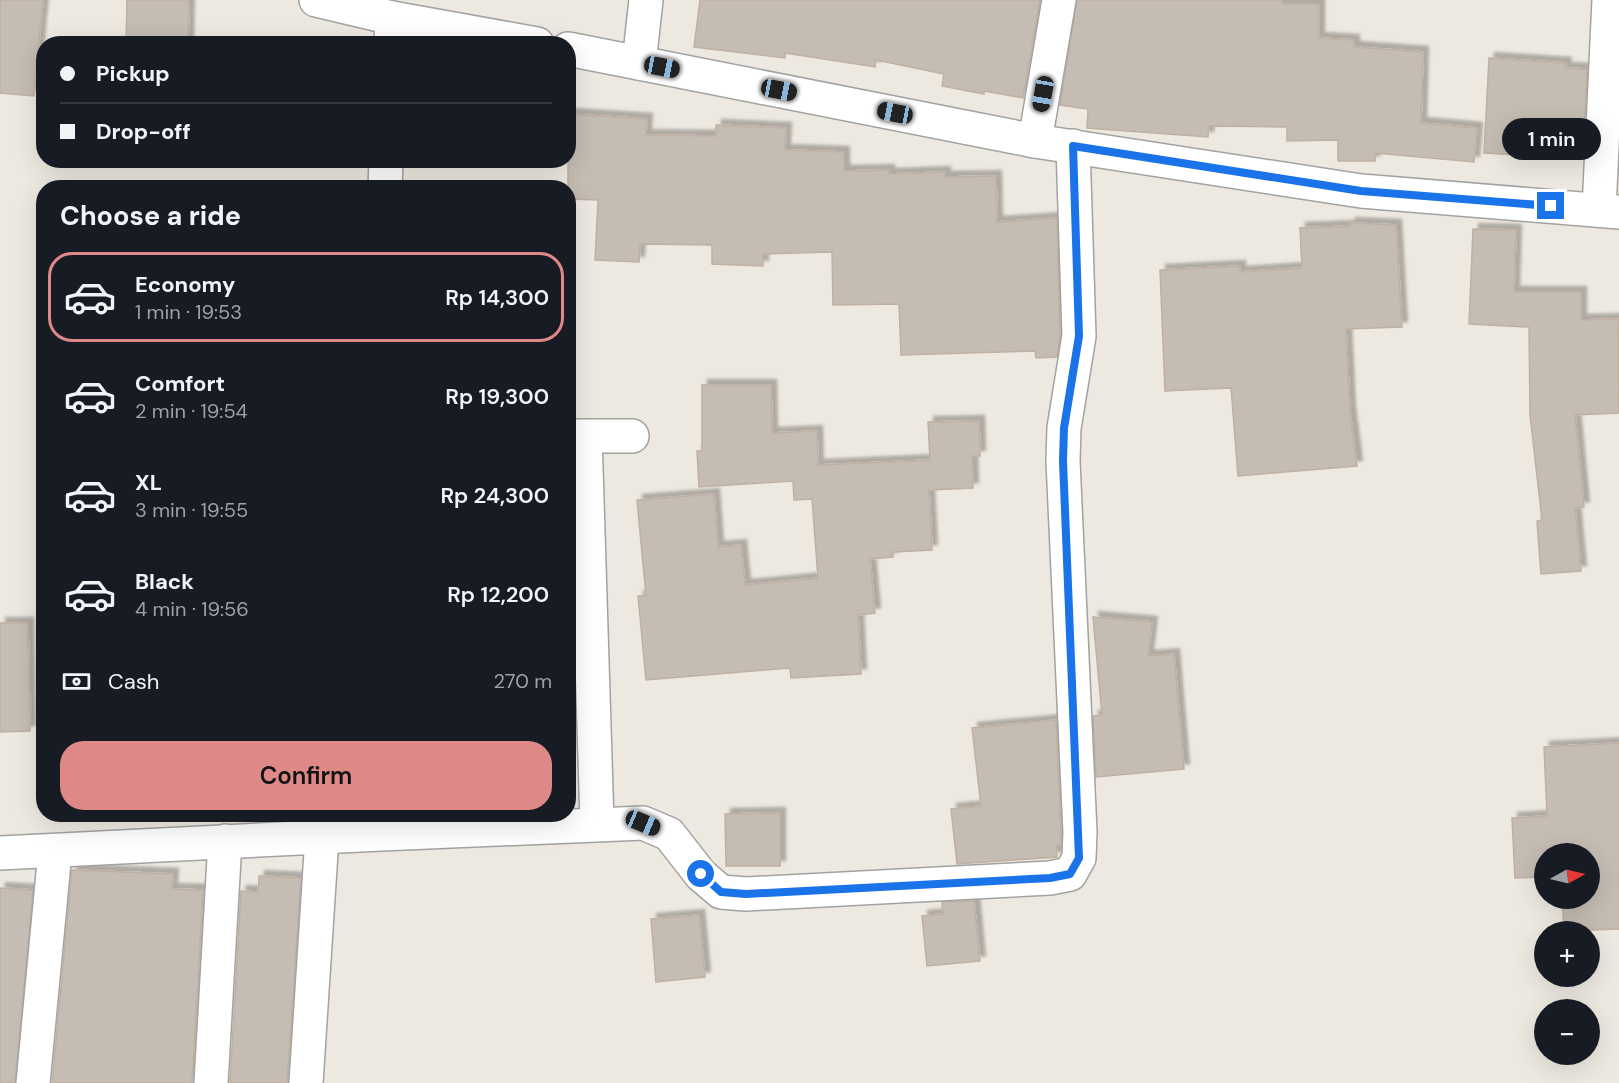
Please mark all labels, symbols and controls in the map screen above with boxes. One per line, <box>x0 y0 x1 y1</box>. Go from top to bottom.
car <box>643 55 681 79</box>
text: Pickup <box>96 59 170 88</box>
car <box>1031 75 1055 113</box>
car <box>760 78 798 102</box>
car <box>876 101 914 125</box>
text: Drop-off <box>96 117 191 146</box>
callout: 1 min <box>1502 119 1600 161</box>
text: 1 min <box>1528 126 1575 152</box>
route end <box>1537 192 1564 219</box>
text: Choose a ride <box>60 198 241 233</box>
icon: car <box>63 270 117 324</box>
text: Economy <box>135 270 235 299</box>
text: Rp 14,300 <box>445 283 549 312</box>
text: 1 min · 19:53 <box>135 299 242 325</box>
icon: car <box>63 369 117 423</box>
text: Comfort <box>135 369 225 398</box>
text: Rp 19,300 <box>445 382 549 411</box>
text: 2 min · 19:54 <box>135 398 248 424</box>
icon: car <box>63 468 117 522</box>
text: XL <box>135 468 162 497</box>
text: Rp 24,300 <box>440 481 549 510</box>
text: 3 min · 19:55 <box>135 497 248 523</box>
icon: car <box>63 567 117 621</box>
text: Black <box>135 567 194 596</box>
text: Rp 12,200 <box>447 580 549 609</box>
text: 4 min · 19:56 <box>135 596 249 622</box>
icon: cash <box>60 665 93 698</box>
text: Cash <box>108 667 159 696</box>
text: 270 m <box>494 668 552 694</box>
button: Confirm <box>60 741 552 810</box>
car <box>623 808 663 838</box>
north arrow <box>1534 843 1600 909</box>
map controls <box>1534 843 1600 1065</box>
route start <box>687 860 714 887</box>
button: + <box>1534 921 1600 987</box>
button: − <box>1534 999 1600 1065</box>

